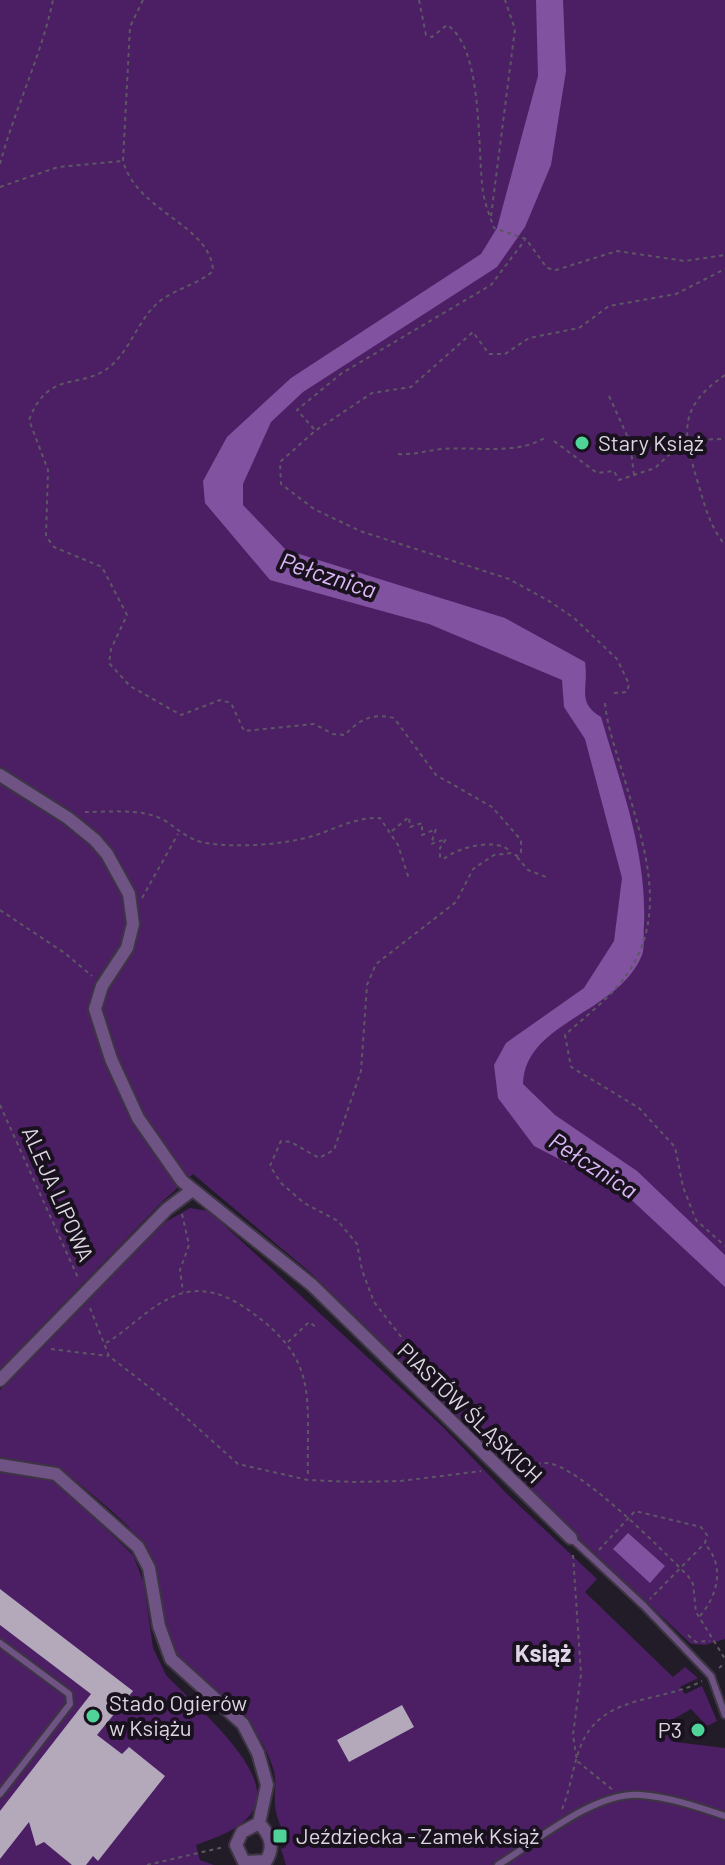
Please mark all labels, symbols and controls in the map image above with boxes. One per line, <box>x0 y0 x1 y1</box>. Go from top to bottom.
place label: Stary Książ <box>598 429 704 455</box>
marker: Stary Książ <box>573 434 591 452</box>
water label: Pełcznica <box>277 545 380 604</box>
street label: ALEJA LIPOWA <box>18 1122 100 1265</box>
water label: Pełcznica <box>544 1125 643 1204</box>
street label: PIASTÓW ŚLĄSKICH <box>393 1337 548 1488</box>
district label: Książ <box>515 1638 571 1667</box>
place label: Stado Ogierów w Książu <box>109 1689 247 1740</box>
marker: Stado Ogierów w Książu <box>84 1707 102 1725</box>
place label: P3 <box>658 1716 682 1742</box>
marker: P3 <box>689 1721 707 1739</box>
place label: Jeździecka - Zamek Książ <box>296 1822 539 1848</box>
marker: Jeździecka - Zamek Książ <box>271 1827 289 1845</box>

